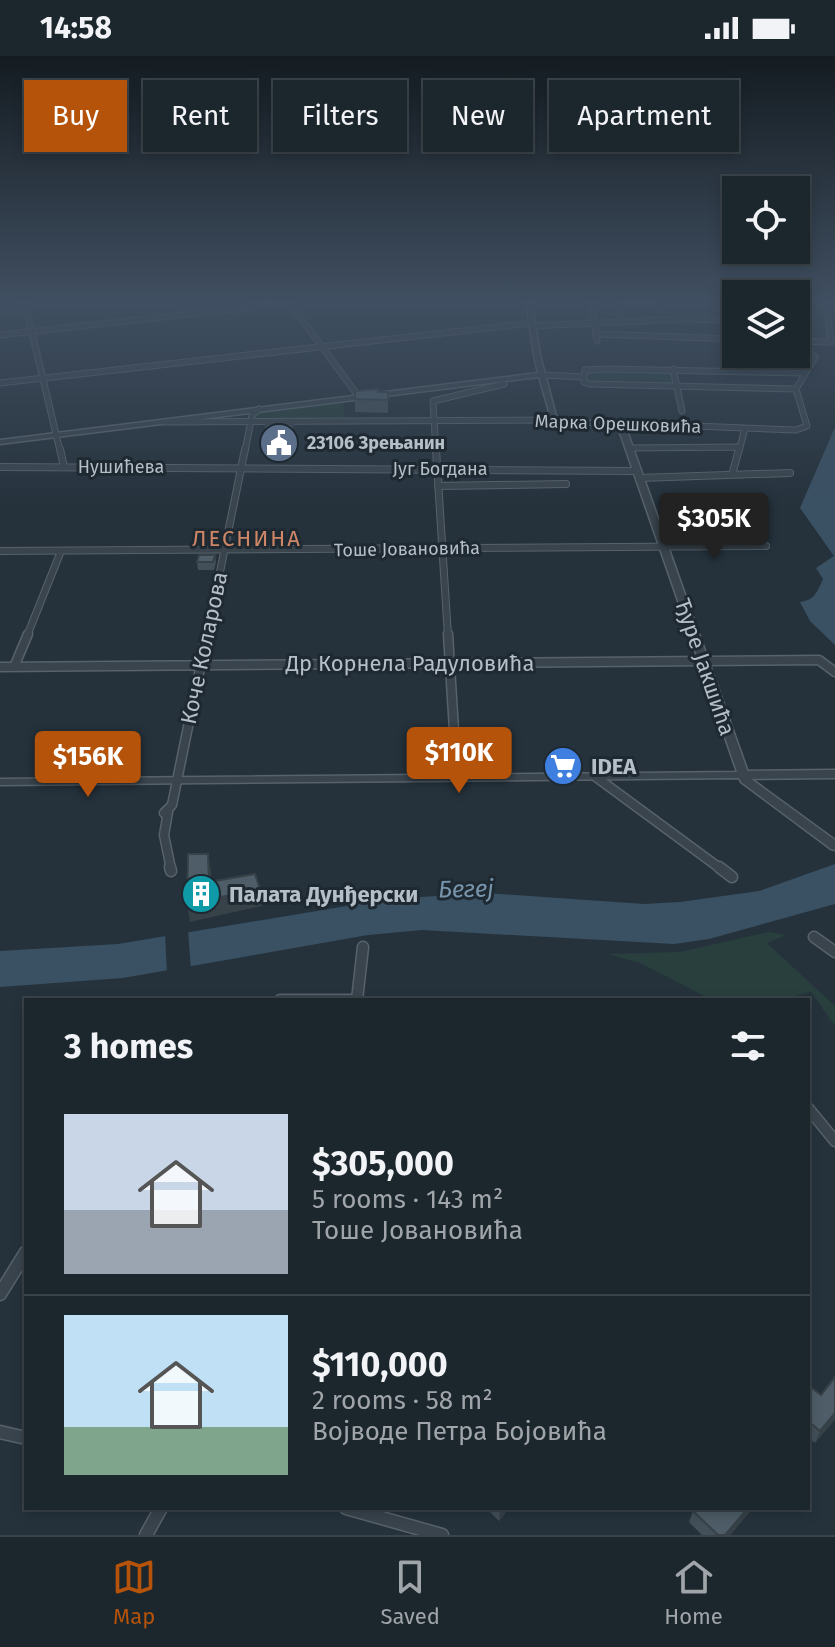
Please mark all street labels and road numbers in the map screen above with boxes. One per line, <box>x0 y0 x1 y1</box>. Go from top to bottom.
street label: Марка Орешковића <box>534 410 702 438</box>
street label: Нушићева <box>78 456 164 478</box>
street label: Југ Богдана <box>393 458 487 480</box>
street label: Тоше Јовановића <box>334 537 480 561</box>
street label: Коче Коларова <box>175 569 233 727</box>
street label: Ђуре Јакшића <box>669 595 741 739</box>
street label: Др Корнела Радуловића <box>285 650 534 677</box>

